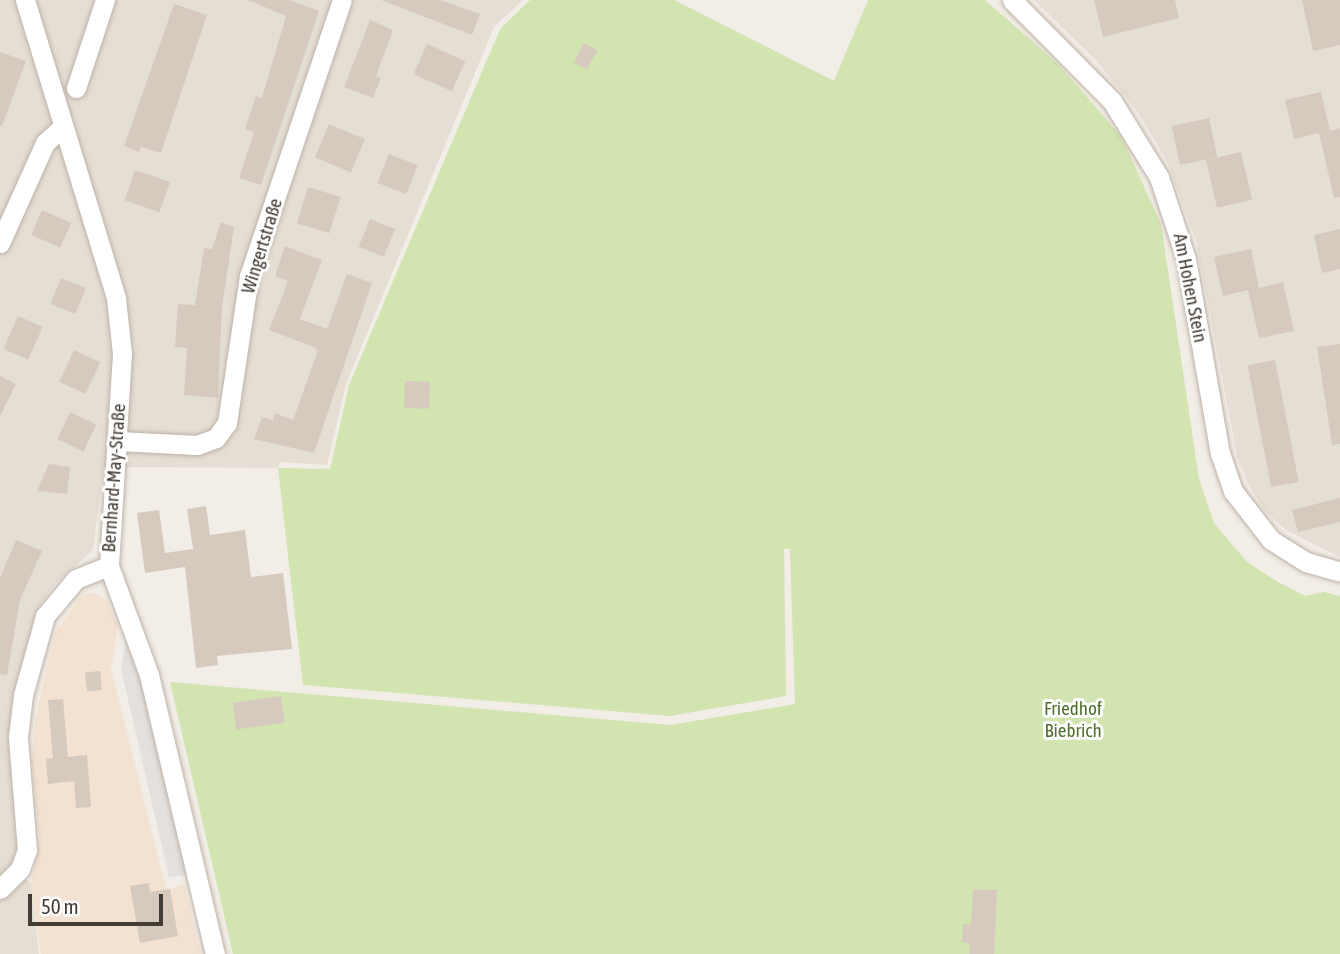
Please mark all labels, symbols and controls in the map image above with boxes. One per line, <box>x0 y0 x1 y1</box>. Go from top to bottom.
street label: Wingertstraße <box>237 196 287 296</box>
street label: Am Hohen Stein <box>1168 231 1212 345</box>
street label: Bernhard-May-Straße <box>97 403 131 553</box>
park label: Friedhof Biebrich <box>1044 698 1102 742</box>
scale bar <box>32 880 166 924</box>
text: 50 m <box>41 894 79 918</box>

